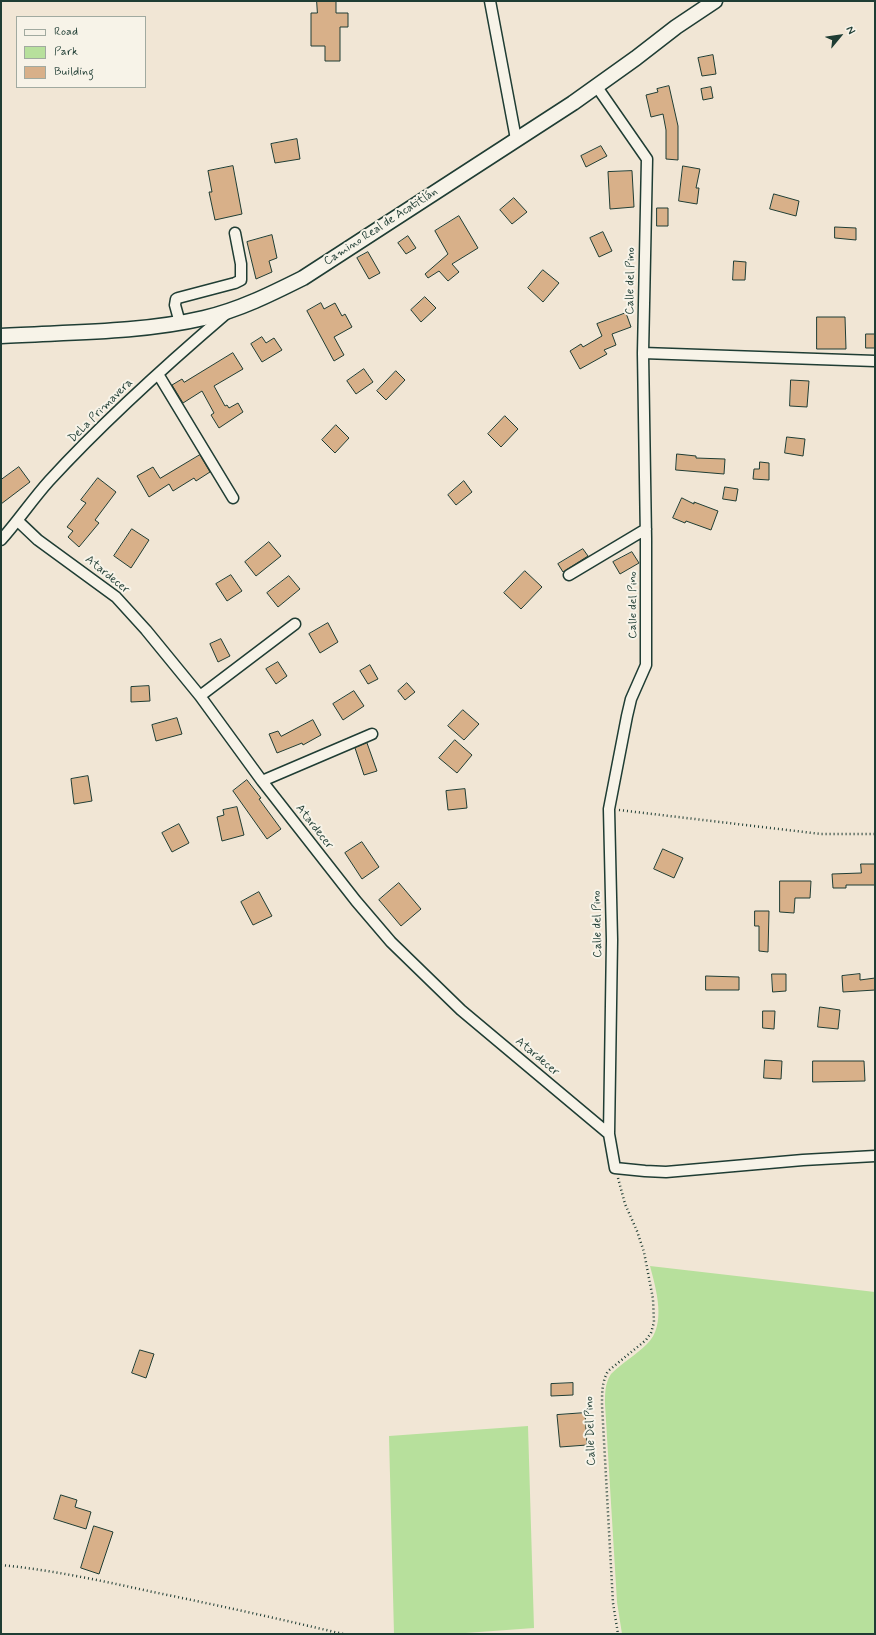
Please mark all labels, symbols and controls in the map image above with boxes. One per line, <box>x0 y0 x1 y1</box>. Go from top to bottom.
legend <box>16 16 146 88</box>
north arrow <box>820 16 860 56</box>
text: Road <box>54 24 78 40</box>
text: N <box>843 24 858 37</box>
text: Park <box>54 44 78 60</box>
text: Building <box>54 64 94 80</box>
street label: Camino Real de Acatitlán <box>321 185 441 269</box>
street label: Calle del Pino <box>623 247 639 315</box>
street label: DeLa Primavera <box>66 376 136 446</box>
street label: Atardecer <box>82 553 132 597</box>
street label: Calle del Pino <box>626 571 640 639</box>
street label: Atardecer <box>292 802 336 852</box>
street label: Calle del Pino <box>590 890 606 958</box>
street label: Atardecer <box>512 1034 562 1080</box>
street label: Calle Del Pino <box>583 1396 599 1466</box>

